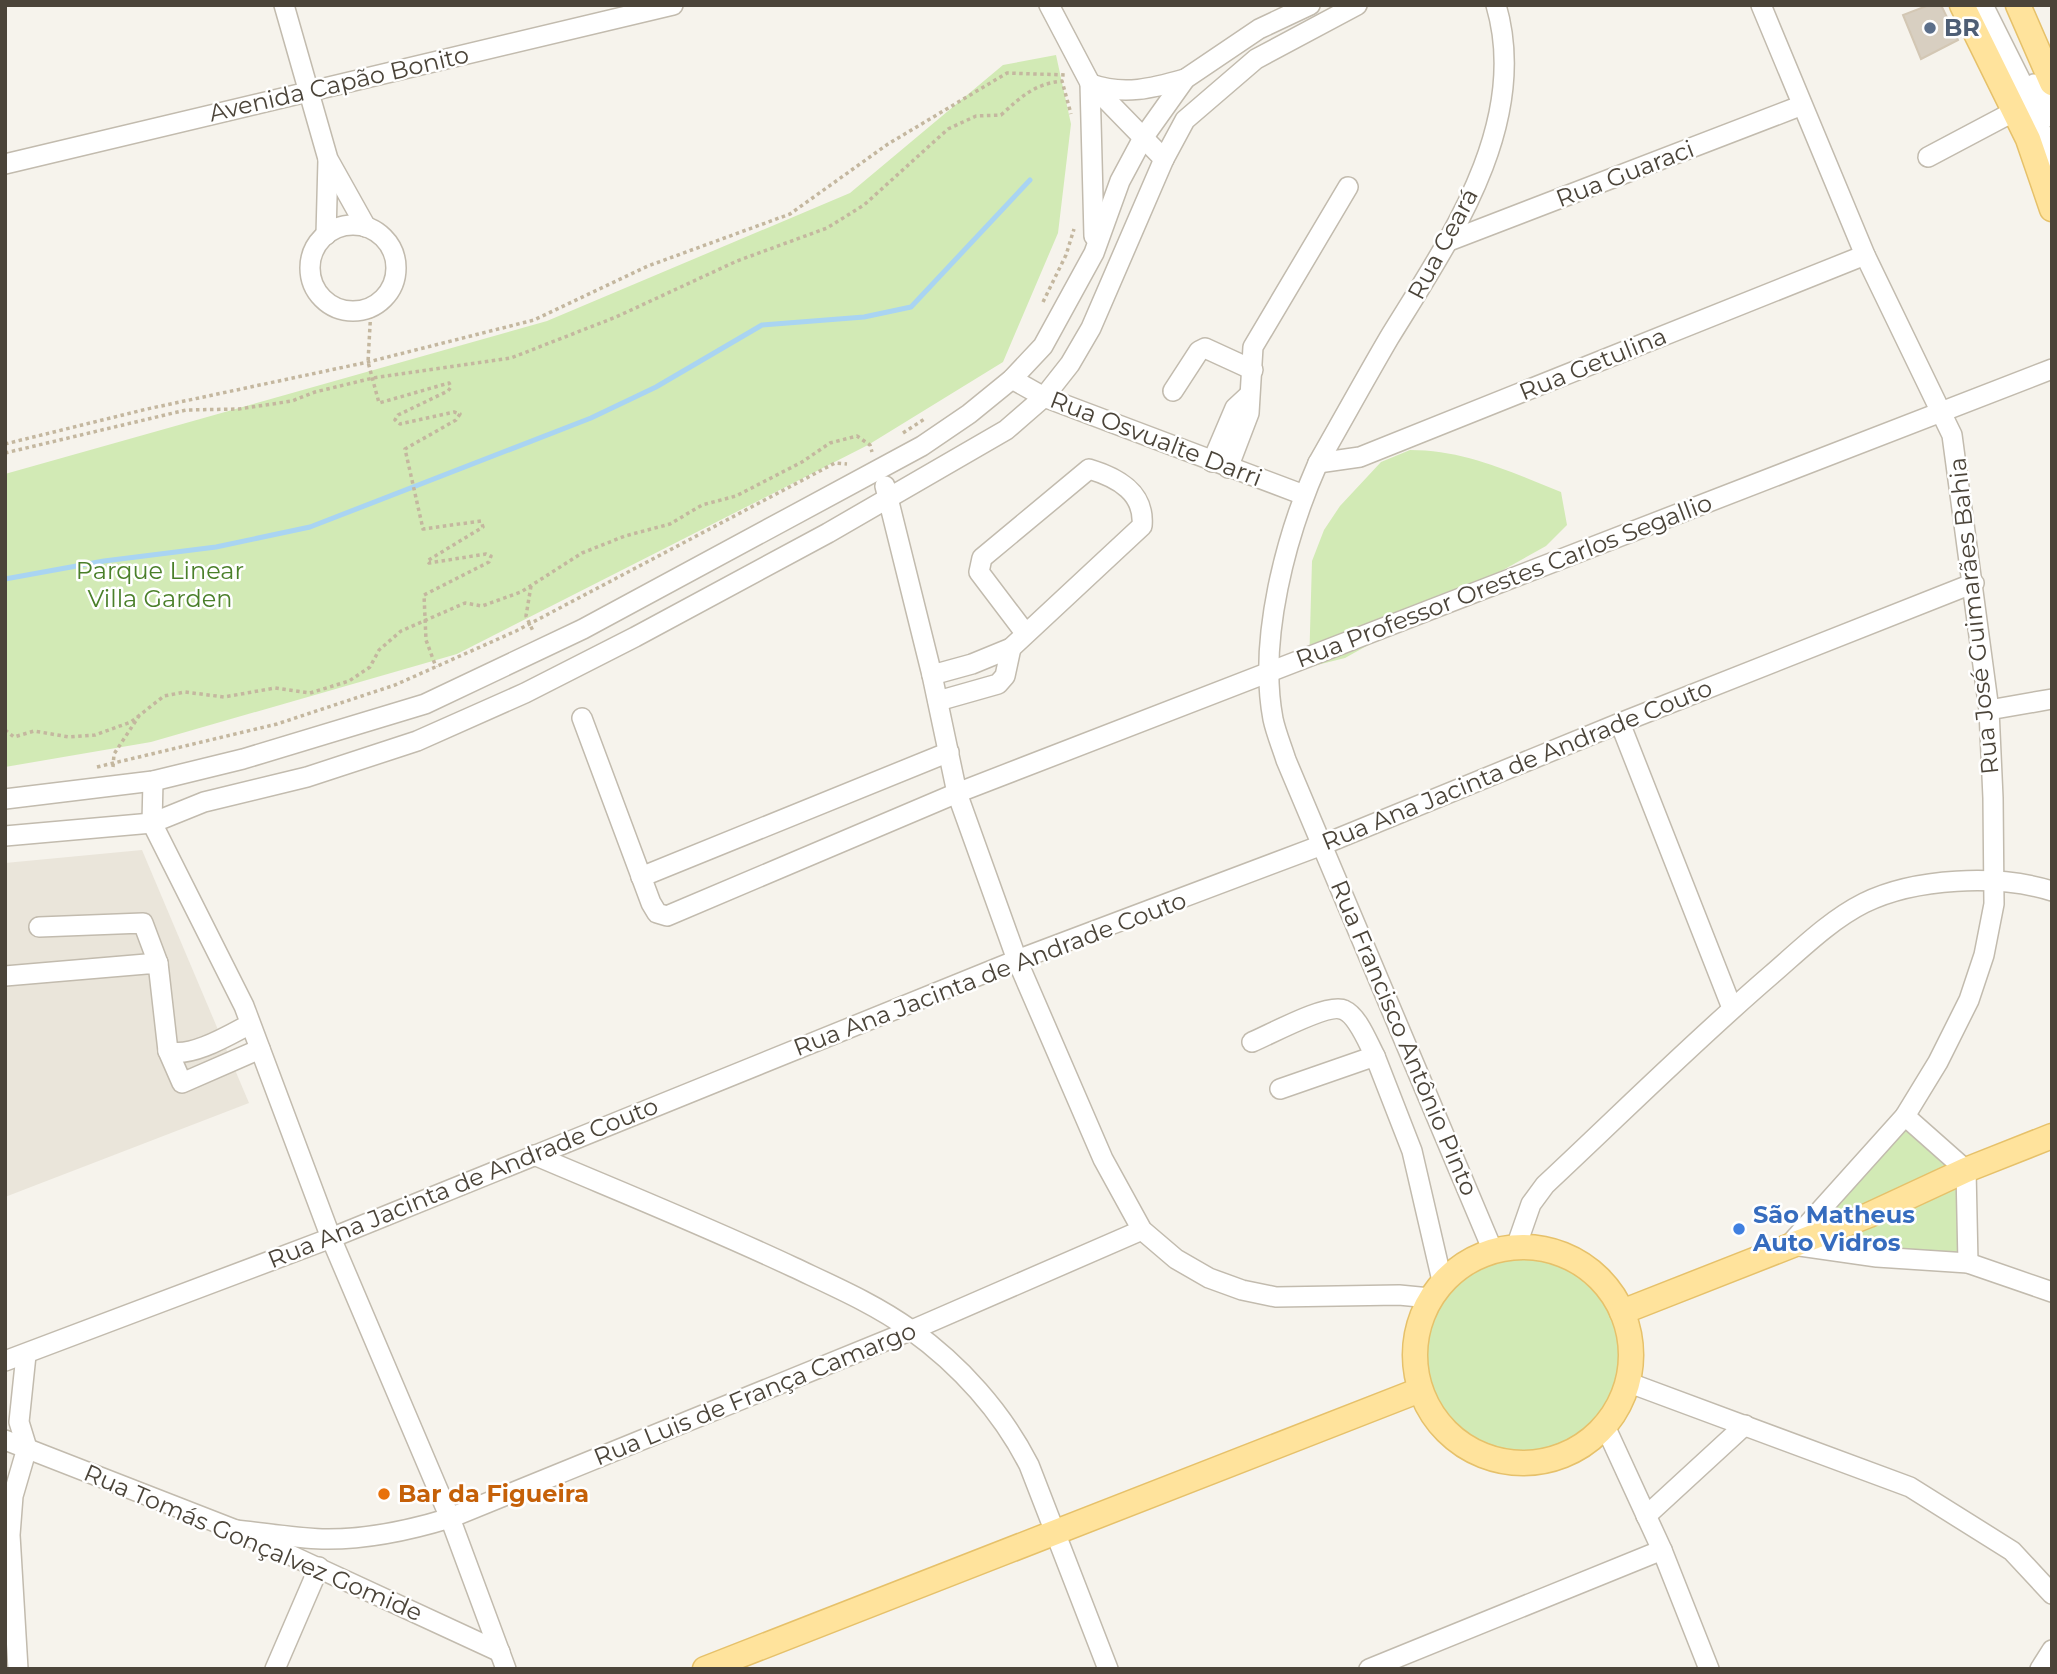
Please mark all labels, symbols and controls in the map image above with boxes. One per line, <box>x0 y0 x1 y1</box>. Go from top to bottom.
place label: BR <box>1944 13 1980 42</box>
marker: BR <box>1922 20 1938 36</box>
street label: Avenida Capão Bonito <box>206 39 472 128</box>
street label: Rua Guaraci <box>1552 134 1698 213</box>
street label: Rua Ceará <box>1401 183 1484 304</box>
street label: Rua Getulina <box>1515 321 1671 406</box>
street label: Rua Osvualte Darri <box>1046 385 1266 492</box>
street label: Rua José Guimarães Bahia <box>1942 456 2005 776</box>
street label: Rua Professor Orestes Carlos Segallio <box>1292 488 1716 674</box>
park label: Parque Linear Villa Garden <box>76 556 244 613</box>
street label: Rua Ana Jacinta de Andrade Couto <box>1317 673 1716 856</box>
street label: Rua Francisco Antônio Pinto <box>1325 876 1484 1200</box>
street label: Rua Ana Jacinta de Andrade Couto <box>789 885 1190 1062</box>
street label: Rua Ana Jacinta de Andrade Couto <box>263 1091 662 1274</box>
place label: São Matheus Auto Vidros <box>1752 1200 1915 1257</box>
marker: São Matheus Auto Vidros <box>1731 1221 1747 1237</box>
street label: Rua Luis de França Camargo <box>589 1315 920 1472</box>
street label: Rua Tomás Gonçalvez Gomide <box>80 1458 427 1627</box>
place label: Bar da Figueira <box>398 1479 589 1508</box>
marker: Bar da Figueira <box>376 1486 392 1502</box>

